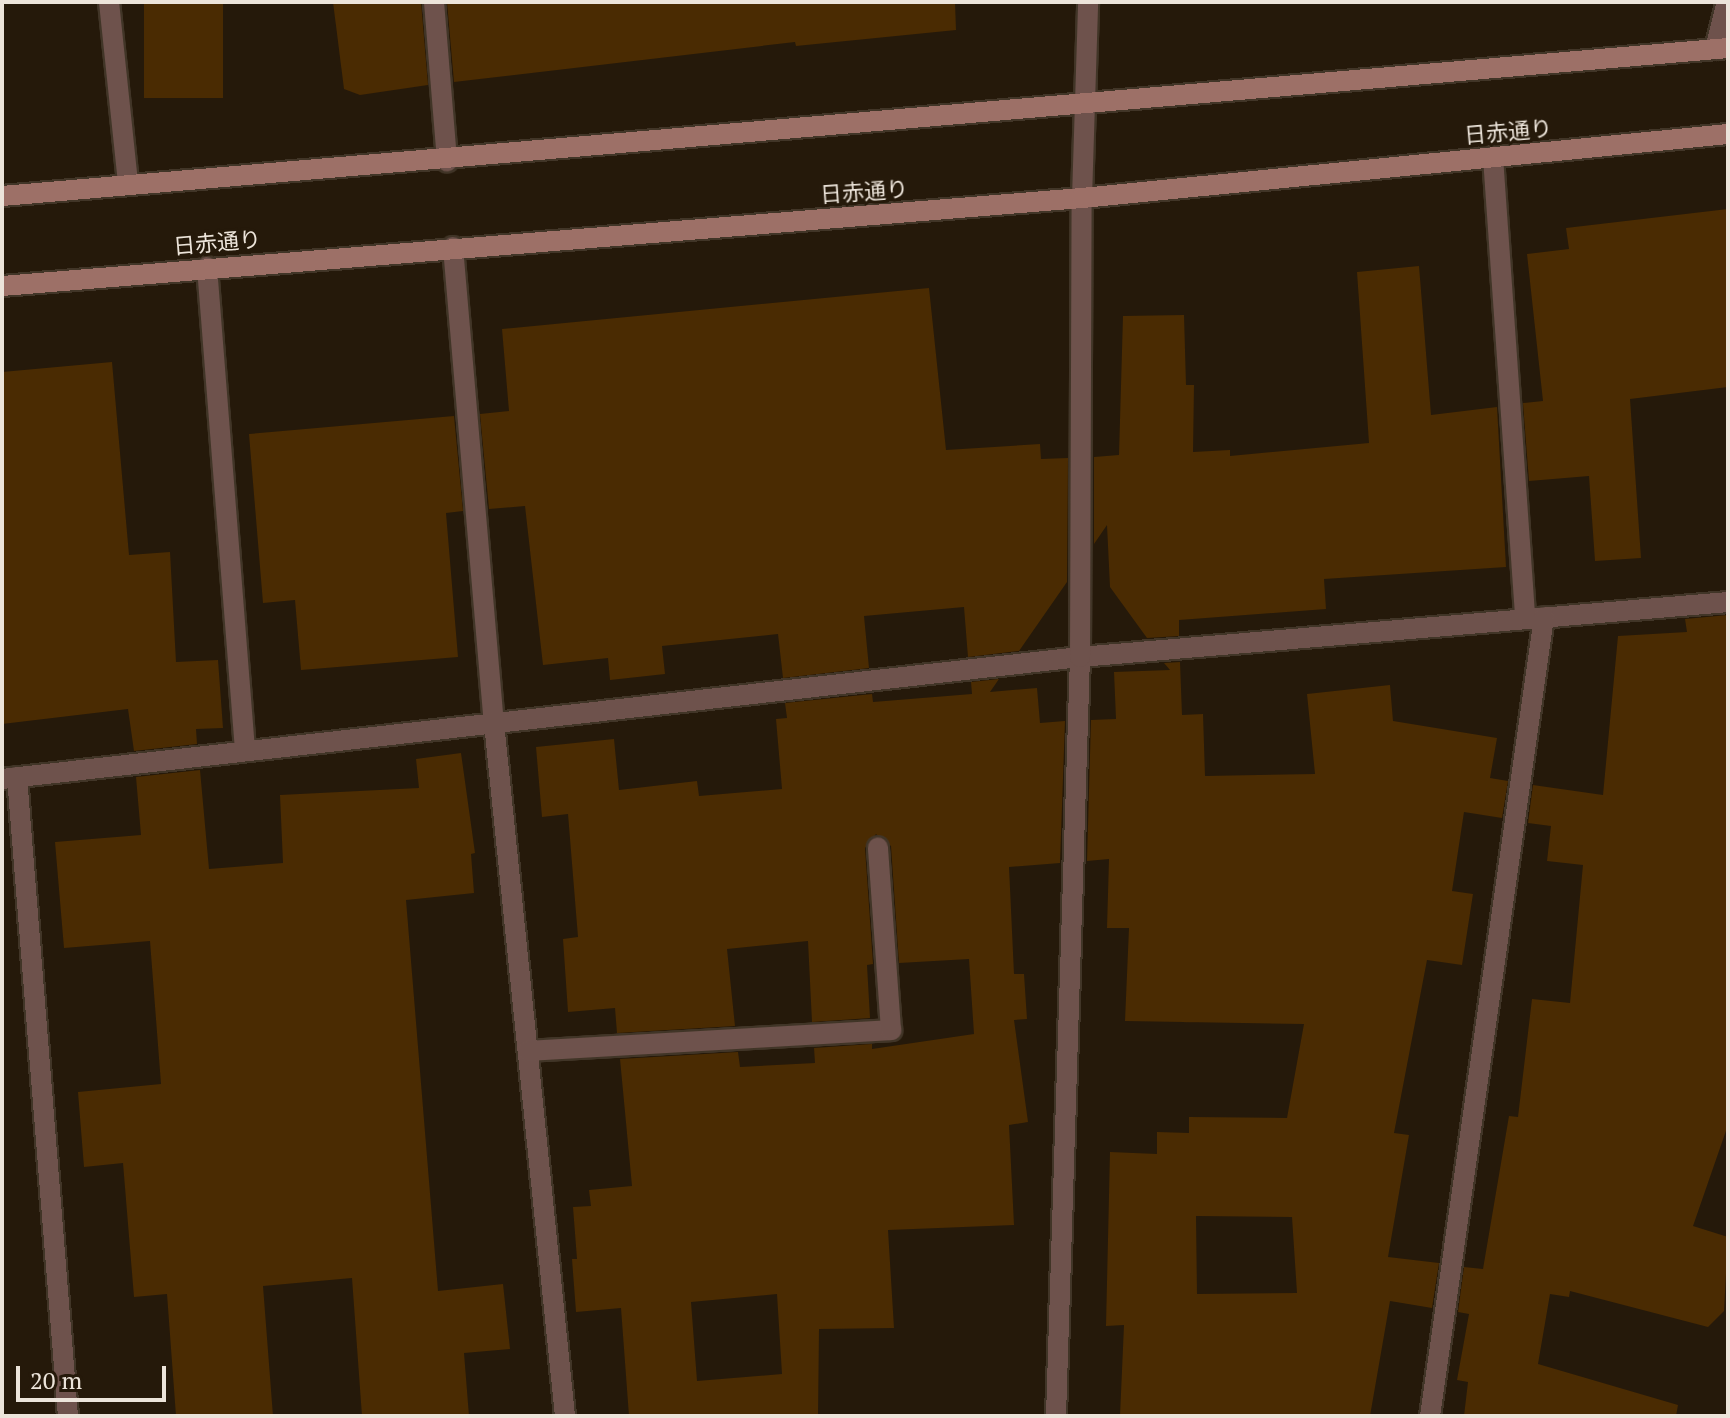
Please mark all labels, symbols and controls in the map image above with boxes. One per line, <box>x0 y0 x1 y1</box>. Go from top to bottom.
street label: 日赤通り <box>1463 114 1553 148</box>
street label: 日赤通り <box>819 175 909 207</box>
street label: 日赤通り <box>172 225 262 259</box>
scale bar <box>20 1350 170 1400</box>
text: 20 m <box>30 1364 82 1396</box>

